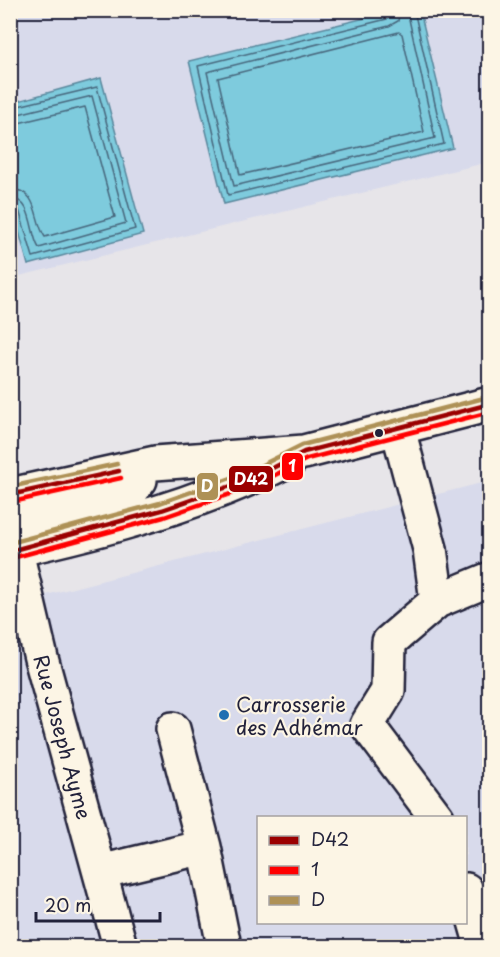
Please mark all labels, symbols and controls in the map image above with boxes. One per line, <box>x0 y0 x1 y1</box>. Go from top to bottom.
unlabelled marker <box>373 427 385 439</box>
line badge: 1 <box>281 452 304 481</box>
text: 1 <box>288 453 296 477</box>
line badge: D42 <box>228 465 274 493</box>
text: D42 <box>234 466 268 490</box>
line badge: D <box>196 472 219 501</box>
text: D <box>201 473 213 497</box>
street label: Rue Joseph Ayme <box>27 651 99 823</box>
place label: Carrosserie des Adhémar <box>236 689 363 742</box>
marker: Carrosserie des Adhémar <box>217 708 231 722</box>
legend <box>257 816 467 924</box>
text: D42 <box>311 825 349 852</box>
text: 1 <box>311 855 319 882</box>
scale bar <box>36 885 160 923</box>
text: D <box>311 885 325 912</box>
text: 20 m <box>45 891 91 918</box>

